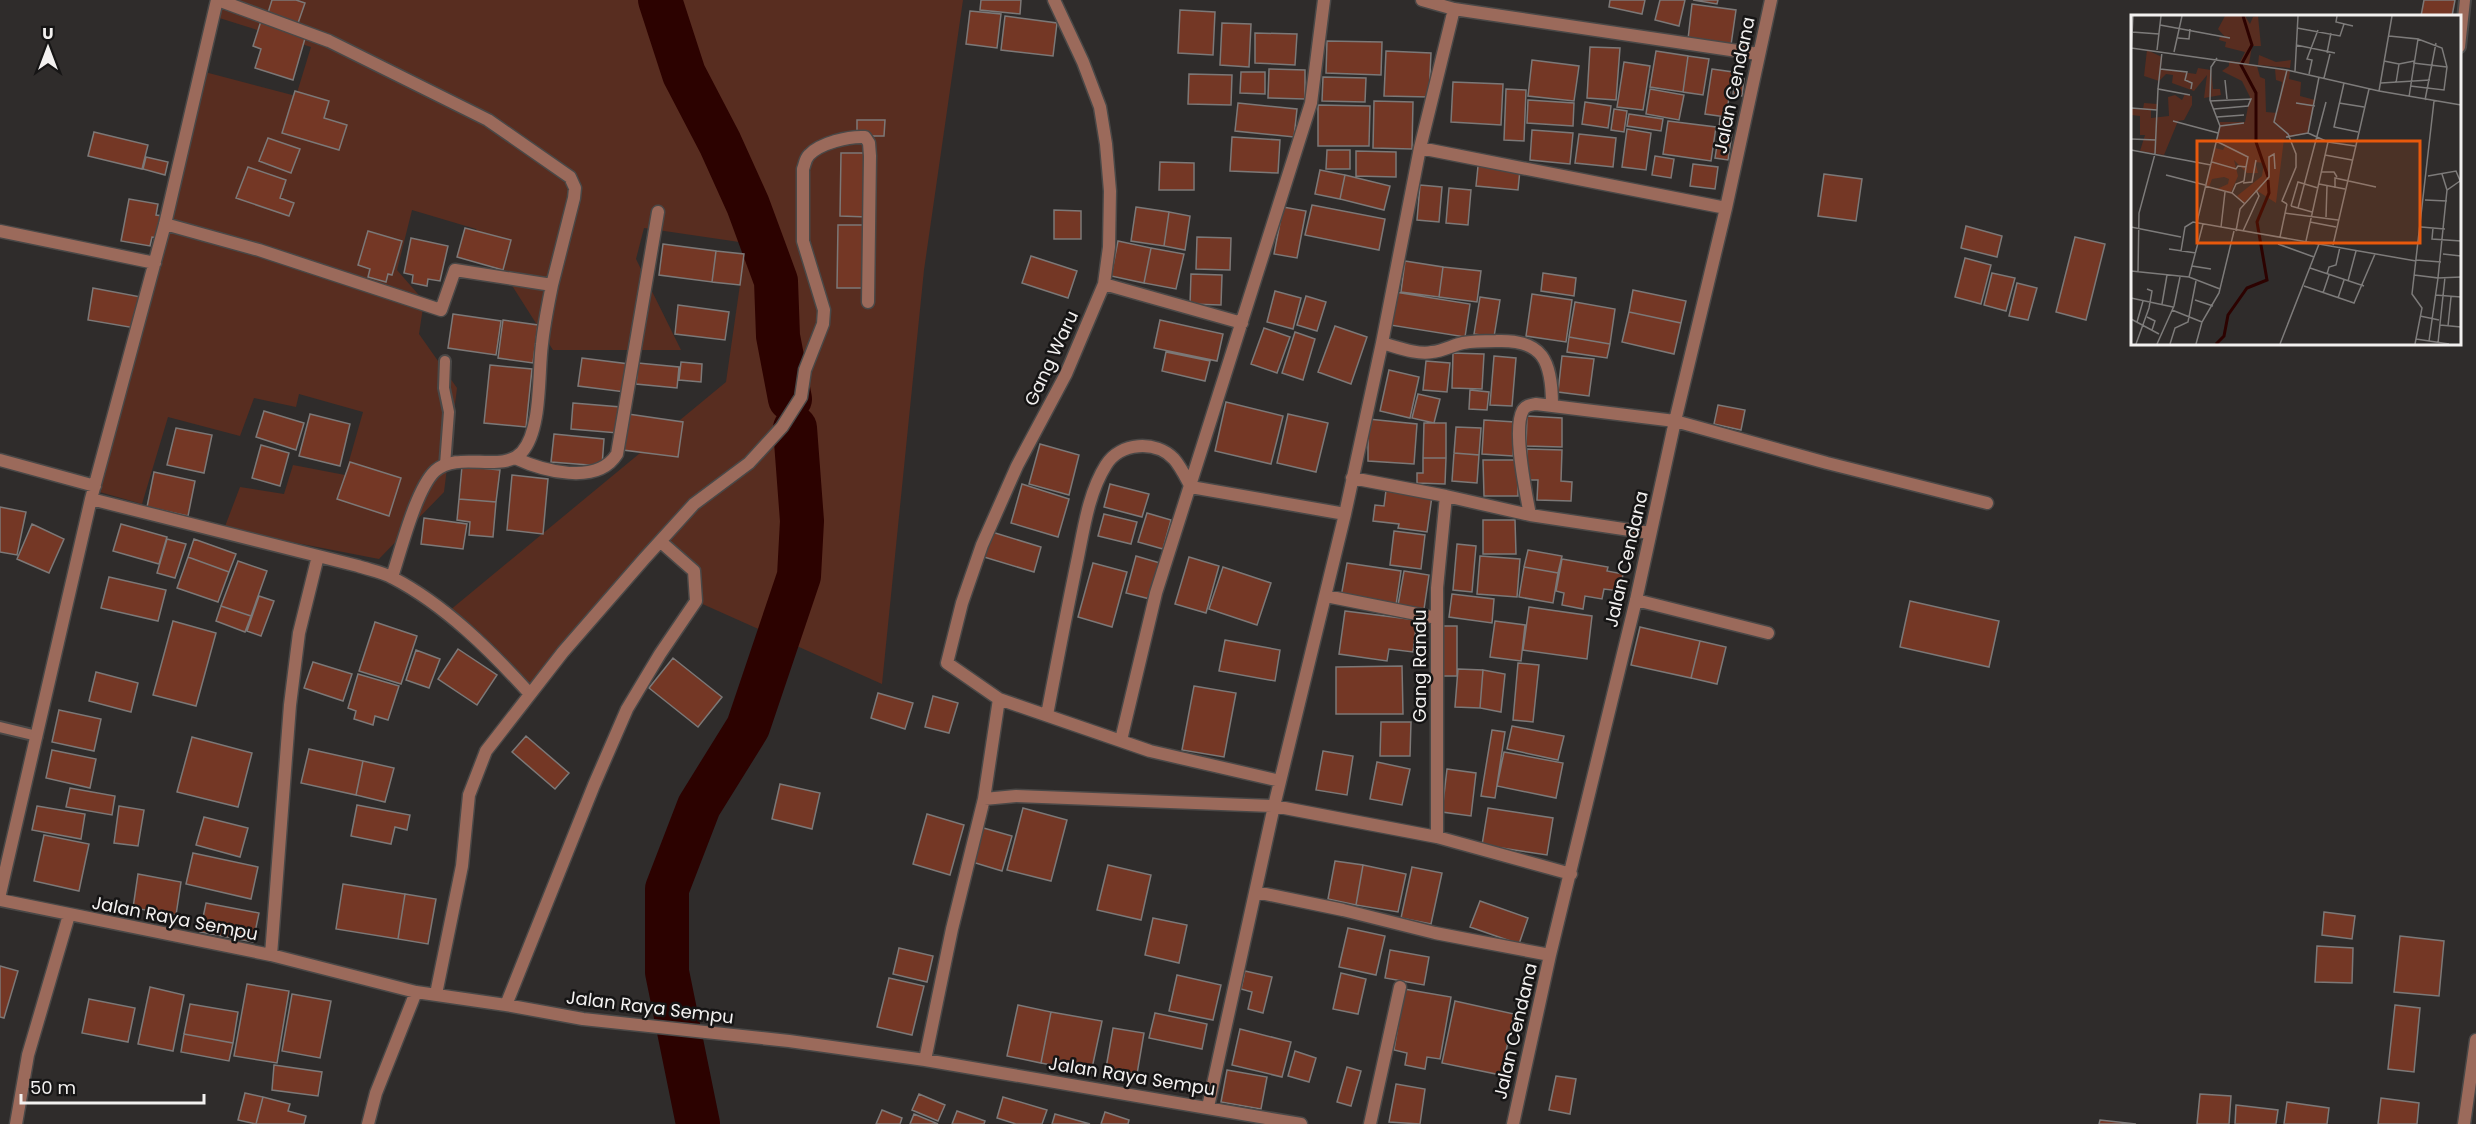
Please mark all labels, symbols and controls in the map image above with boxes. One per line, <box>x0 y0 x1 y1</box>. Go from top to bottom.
street label: Jalan Cendana <box>1707 14 1761 156</box>
inset map <box>2131 15 2461 345</box>
north arrow <box>18 18 78 78</box>
text: U <box>42 22 54 45</box>
street label: Gang Waru <box>1018 306 1084 410</box>
street label: Jalan Cendana <box>1598 488 1654 630</box>
street label: Gang Randu <box>1407 610 1432 723</box>
street label: Jalan Raya Sempu <box>90 890 260 946</box>
street label: Jalan Cendana <box>1487 960 1543 1102</box>
street label: Jalan Raya Sempu <box>565 984 735 1030</box>
street label: Jalan Raya Sempu <box>1047 1050 1217 1102</box>
scale bar <box>21 1067 204 1105</box>
text: 50 m <box>30 1075 76 1100</box>

